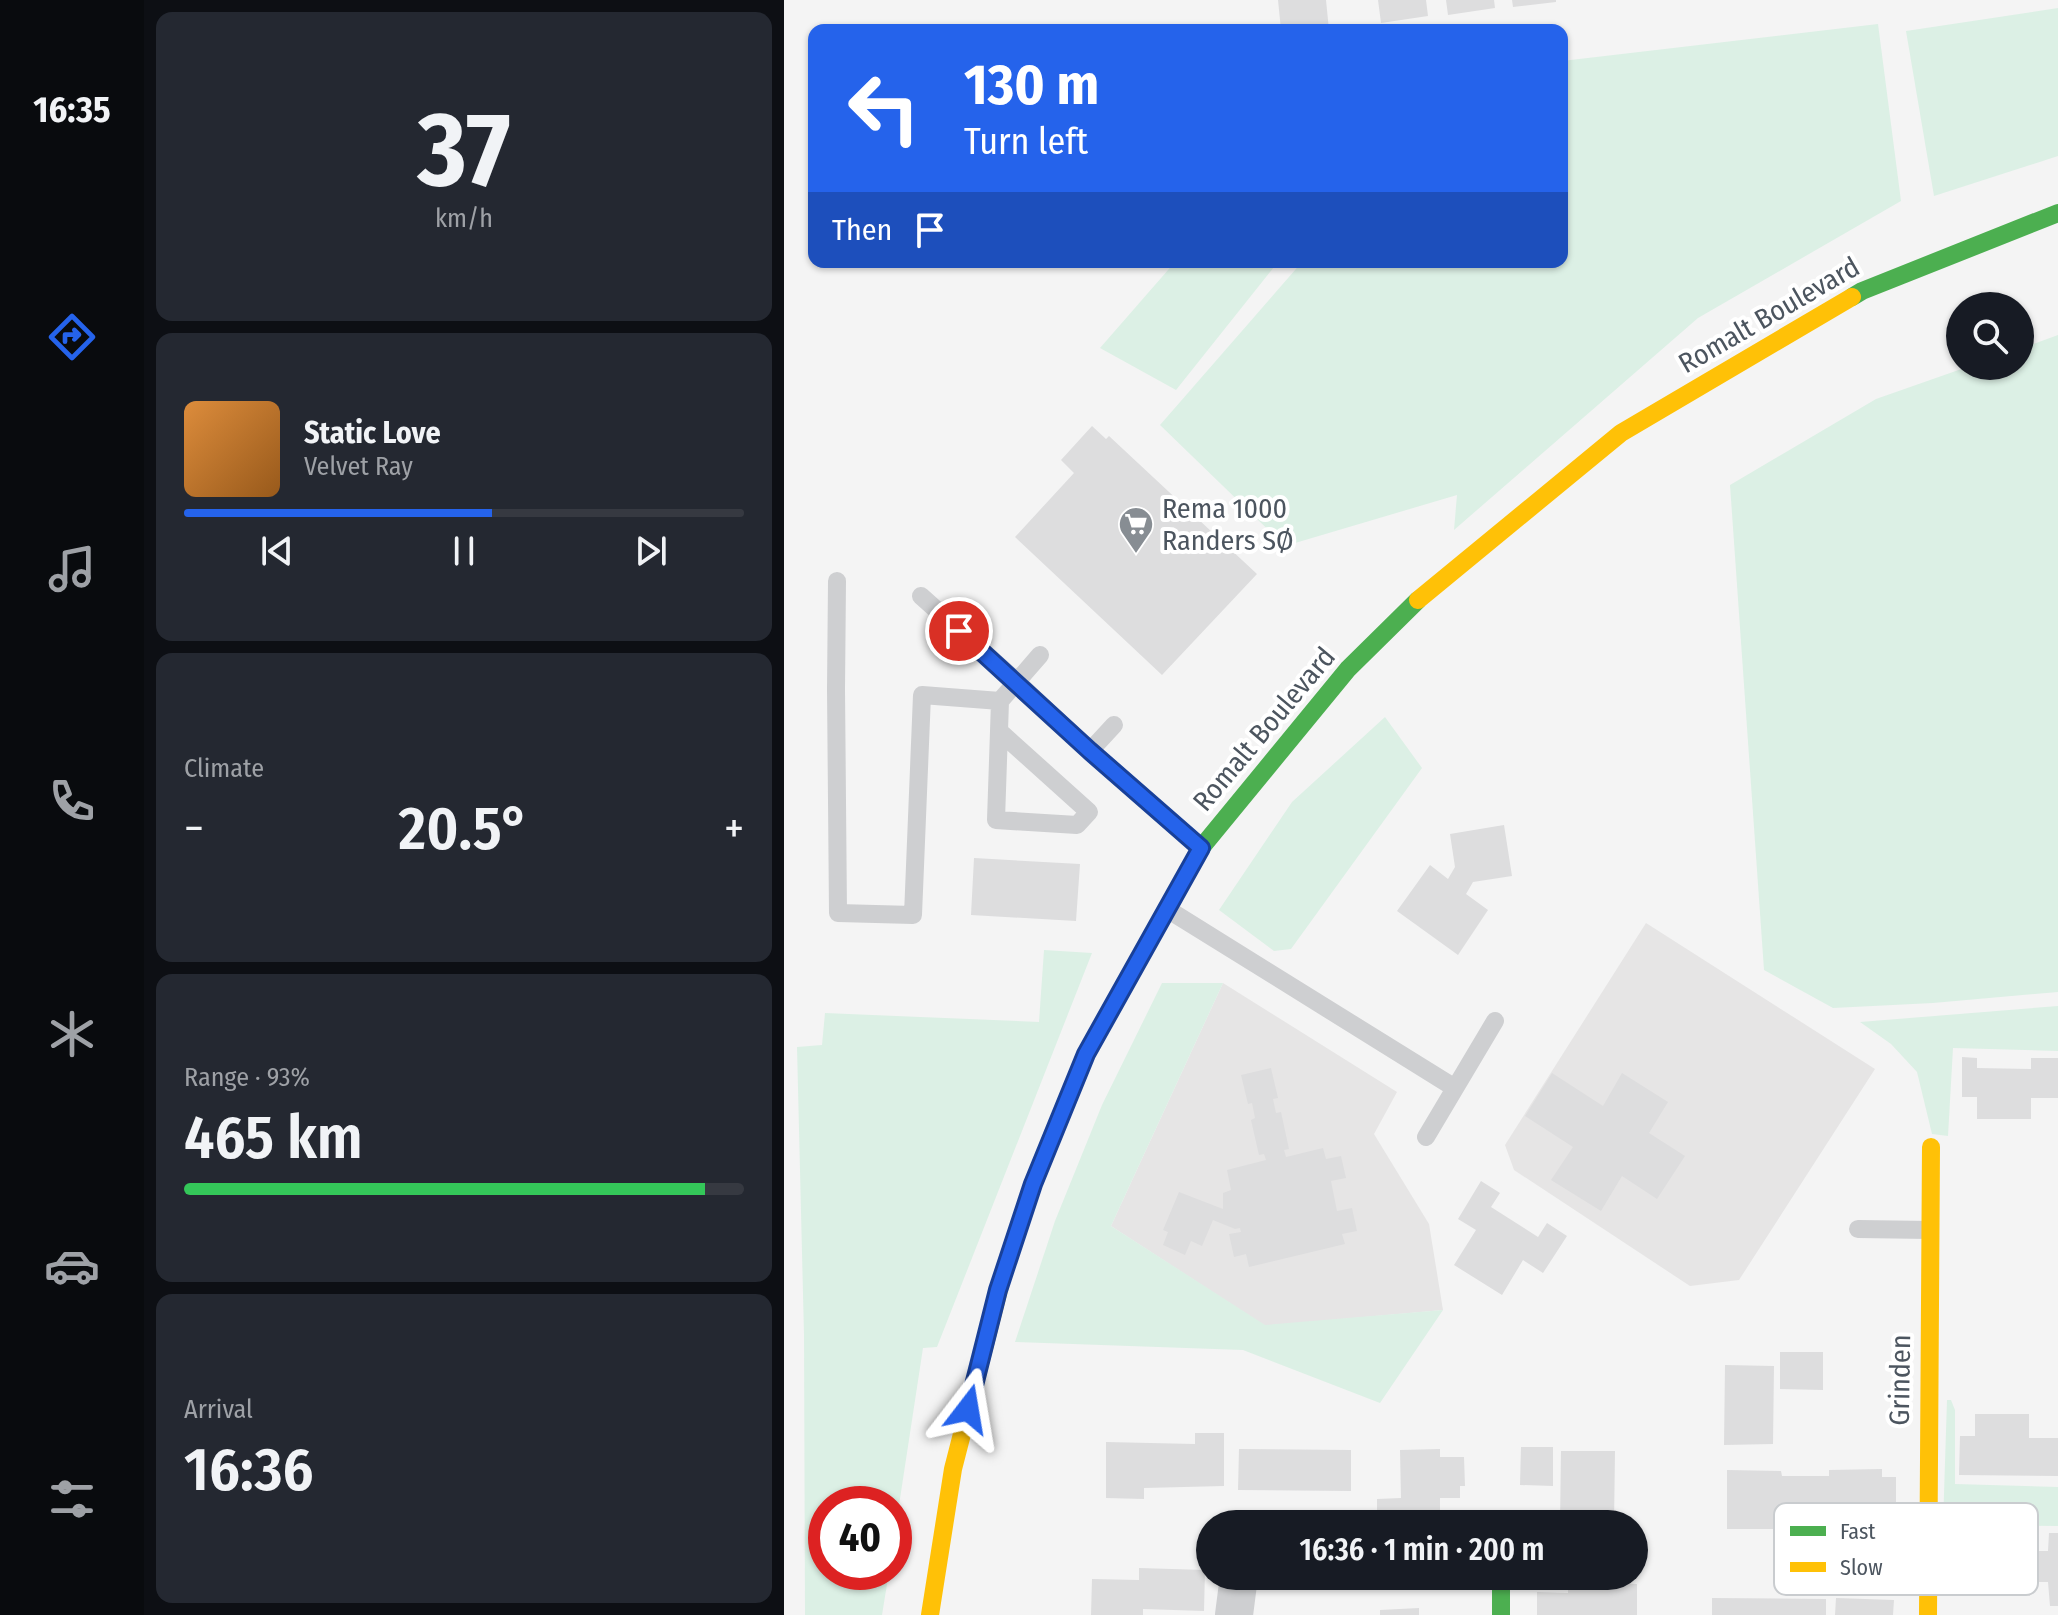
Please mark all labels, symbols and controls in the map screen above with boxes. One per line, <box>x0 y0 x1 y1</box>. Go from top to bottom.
text: 130 m <box>964 52 1099 119</box>
icon: left <box>832 56 936 160</box>
text: 16:35 <box>33 88 111 132</box>
text: 37 <box>418 88 510 213</box>
text: Turn left <box>964 120 1088 164</box>
text: km/h <box>435 203 493 234</box>
icon: arrive <box>908 208 952 252</box>
text: Then <box>832 212 892 248</box>
street label: Romalt Boulevard <box>1673 250 1865 380</box>
map controls <box>1946 292 2034 380</box>
button: search <box>1946 292 2034 380</box>
icon: directions <box>44 309 100 365</box>
text: Static Love <box>304 415 441 451</box>
text: Velvet Ray <box>304 451 413 482</box>
place label: Rema 1000 Randers SØ <box>1162 492 1294 557</box>
supermarket icon: Rema 1000 Randers SØ <box>1117 505 1155 555</box>
icon: previous <box>255 529 299 573</box>
icon: pause <box>442 529 486 573</box>
icon: next <box>629 529 673 573</box>
icon: music <box>44 541 100 597</box>
pin <box>925 597 993 665</box>
icon: arrive <box>937 609 981 653</box>
street label: Romalt Boulevard <box>1186 641 1342 817</box>
text: Climate <box>184 753 264 784</box>
icon: phone <box>44 773 100 829</box>
text: 20.5° <box>399 793 529 865</box>
text: − <box>184 802 204 855</box>
text: + <box>724 802 744 855</box>
icon: climate <box>44 1006 100 1062</box>
text: Range · 93% <box>184 1062 310 1093</box>
text: 465 km <box>184 1102 363 1174</box>
icon: car <box>44 1238 100 1294</box>
street label: Grinden <box>1883 1334 1917 1426</box>
position arrow <box>926 1367 1010 1451</box>
text: Arrival <box>184 1394 253 1425</box>
text: 16:36 <box>184 1434 313 1506</box>
icon: filters <box>44 1471 100 1527</box>
speed limit sign: 40 <box>808 1486 912 1590</box>
legend <box>1774 1503 2038 1595</box>
text: Fast <box>1840 1518 1876 1545</box>
text: 16:36 · 1 min · 200 m <box>1300 1532 1544 1568</box>
text: Slow <box>1840 1554 1883 1581</box>

